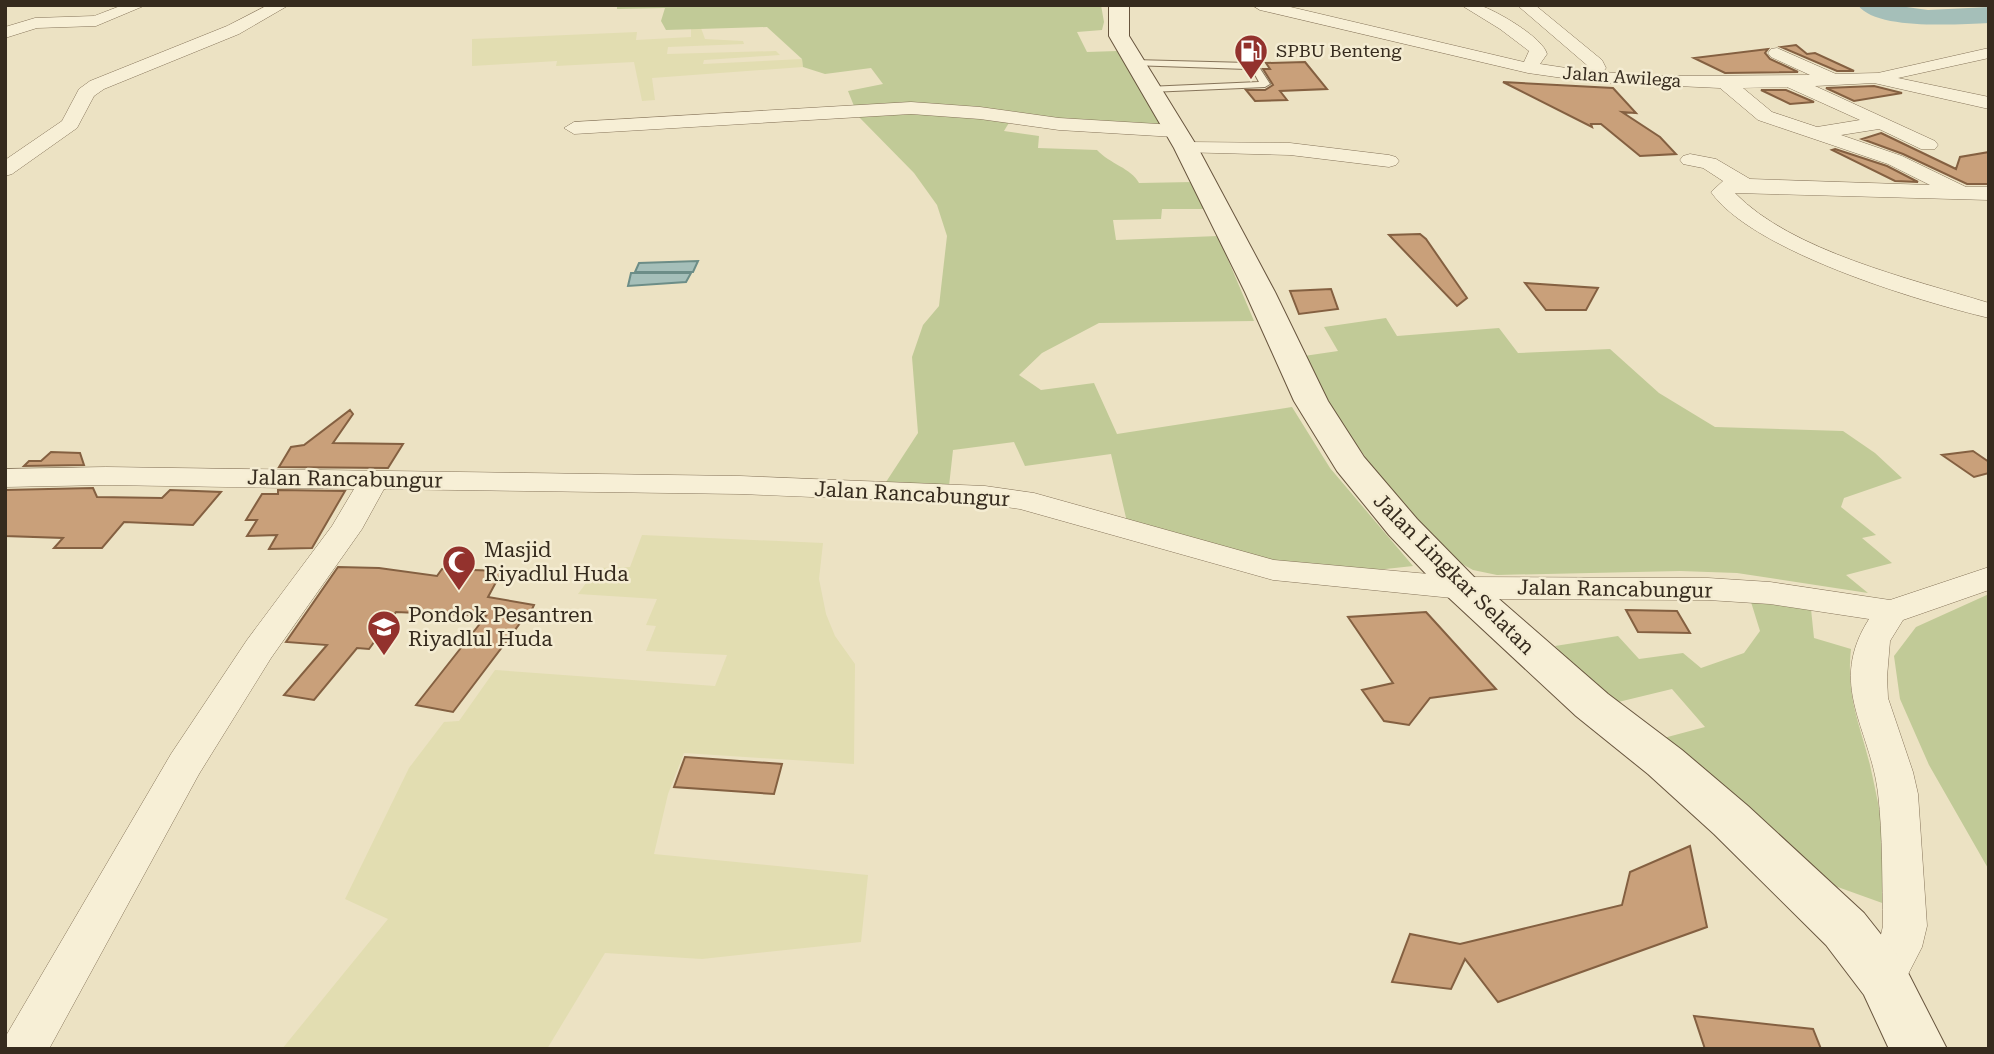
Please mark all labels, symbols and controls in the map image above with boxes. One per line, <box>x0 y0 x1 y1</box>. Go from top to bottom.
fuel station icon: SPBU Benteng <box>1232 32 1270 81</box>
place label: SPBU Benteng <box>1276 40 1402 61</box>
street label: Jalan Awilega <box>1562 62 1682 91</box>
street label: Jalan Rancabungur <box>247 465 443 493</box>
street label: Jalan Rancabungur <box>814 477 1011 511</box>
street label: Jalan Lingkar Selatan <box>1369 489 1540 660</box>
place label: Masjid Riyadlul Huda <box>484 538 629 586</box>
mosque icon: Masjid Riyadlul Huda <box>440 543 478 592</box>
street label: Jalan Rancabungur <box>1517 575 1713 603</box>
place label: Pondok Pesantren Riyadlul Huda <box>408 603 594 651</box>
school or university icon: Pondok Pesantren Riyadlul Huda <box>365 608 403 657</box>

